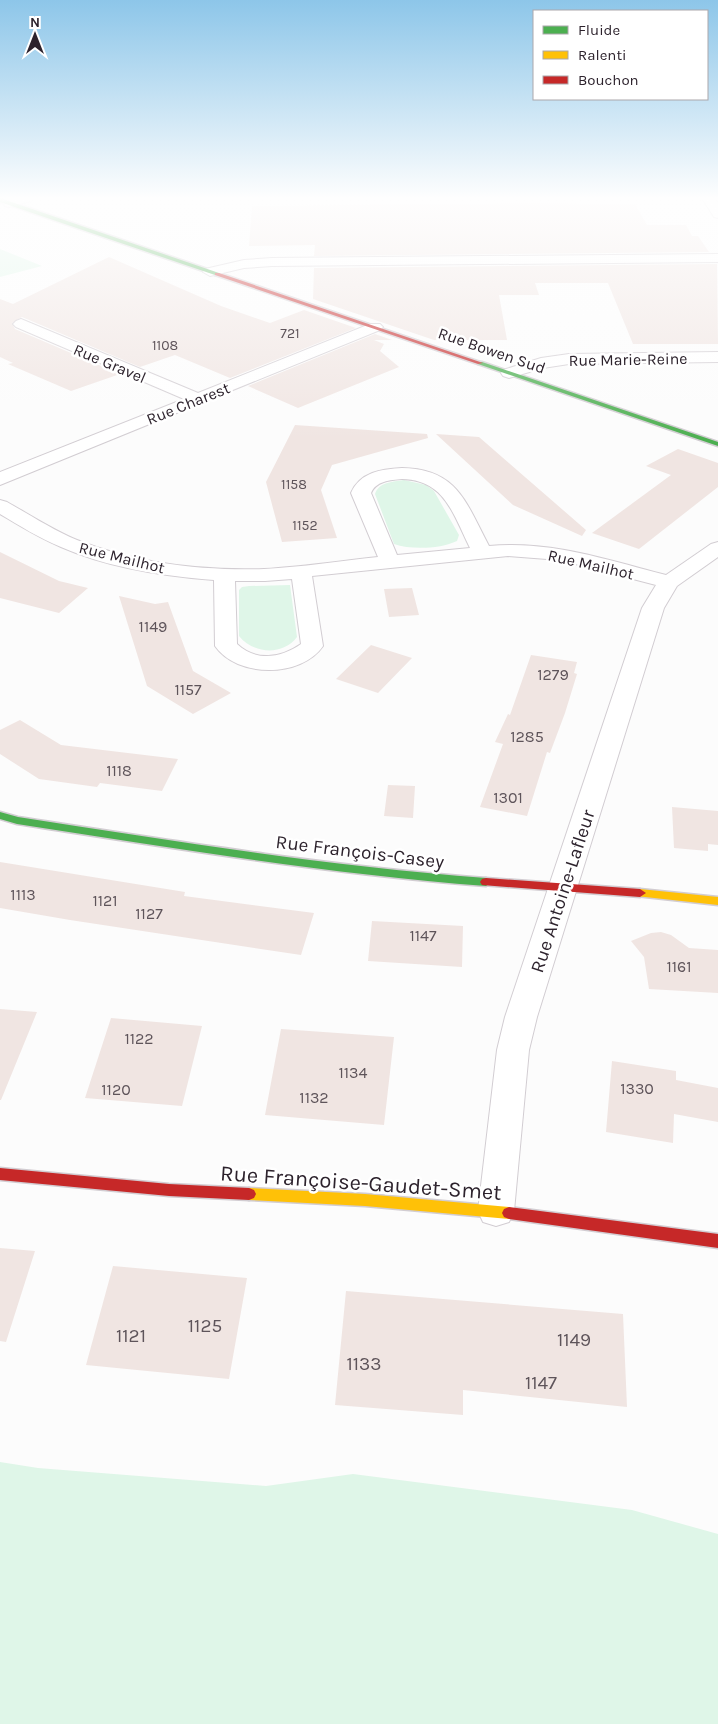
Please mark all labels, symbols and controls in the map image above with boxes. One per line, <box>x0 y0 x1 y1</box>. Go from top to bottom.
north arrow <box>10 10 60 60</box>
legend <box>533 10 708 100</box>
text: N <box>30 14 40 31</box>
text: Fluide <box>578 21 620 39</box>
text: Ralenti <box>578 46 627 64</box>
text: Bouchon <box>578 71 639 89</box>
street label: Rue Bowen Sud <box>436 323 548 378</box>
house number: 721 <box>280 325 300 342</box>
house number: 1108 <box>152 337 178 354</box>
street label: Rue Gravel <box>71 340 149 387</box>
street label: Rue Marie-Reine <box>568 349 688 370</box>
street label: Rue Charest <box>144 378 233 429</box>
house number: 1158 <box>281 476 307 493</box>
house number: 1152 <box>292 517 318 534</box>
street label: Rue Mailhot <box>77 538 167 577</box>
street label: Rue Mailhot <box>546 545 636 584</box>
house number: 1149 <box>139 617 167 636</box>
house number: 1279 <box>537 665 569 684</box>
house number: 1157 <box>174 680 202 699</box>
house number: 1285 <box>510 727 544 746</box>
house number: 1118 <box>106 761 132 780</box>
house number: 1301 <box>493 788 523 807</box>
street label: Rue Antoine-Lafleur <box>526 807 600 976</box>
street label: Rue François-Casey <box>275 831 445 873</box>
house number: 1113 <box>10 885 36 904</box>
house number: 1121 <box>92 891 118 910</box>
house number: 1127 <box>135 904 163 923</box>
house number: 1147 <box>409 926 437 945</box>
house number: 1161 <box>666 957 692 976</box>
house number: 1122 <box>124 1029 154 1048</box>
house number: 1134 <box>339 1063 368 1082</box>
house number: 1330 <box>620 1079 654 1098</box>
house number: 1120 <box>101 1080 131 1099</box>
house number: 1132 <box>299 1088 329 1107</box>
street label: Rue Françoise-Gaudet-Smet <box>219 1160 502 1206</box>
house number: 1125 <box>188 1315 222 1337</box>
house number: 1121 <box>116 1325 146 1347</box>
house number: 1149 <box>557 1329 591 1351</box>
house number: 1133 <box>347 1353 382 1375</box>
house number: 1147 <box>525 1372 557 1394</box>

